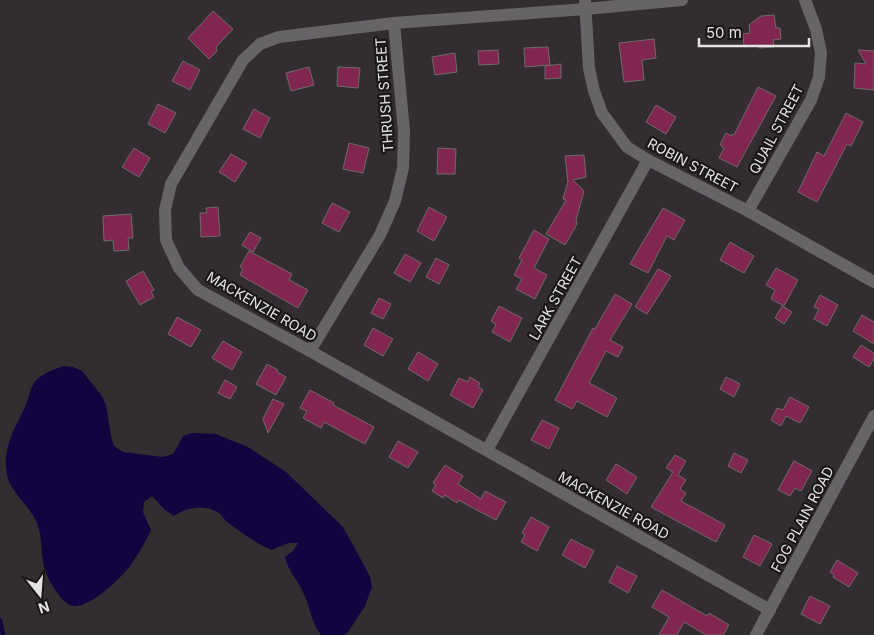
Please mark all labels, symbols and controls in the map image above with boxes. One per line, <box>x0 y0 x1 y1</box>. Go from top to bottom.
scale bar <box>699 15 809 47</box>
text: 50 m <box>706 23 742 42</box>
street label: THRUSH STREET <box>372 37 396 153</box>
street label: QUAIL STREET <box>745 81 807 177</box>
street label: ROBIN STREET <box>645 134 741 196</box>
street label: LARK STREET <box>525 253 585 343</box>
street label: MACKENZIE ROAD <box>204 268 320 344</box>
street label: FOG PLAIN ROAD <box>767 463 837 575</box>
street label: MACKENZIE ROAD <box>556 467 672 543</box>
north arrow <box>15 570 65 620</box>
text: N <box>36 598 52 618</box>

